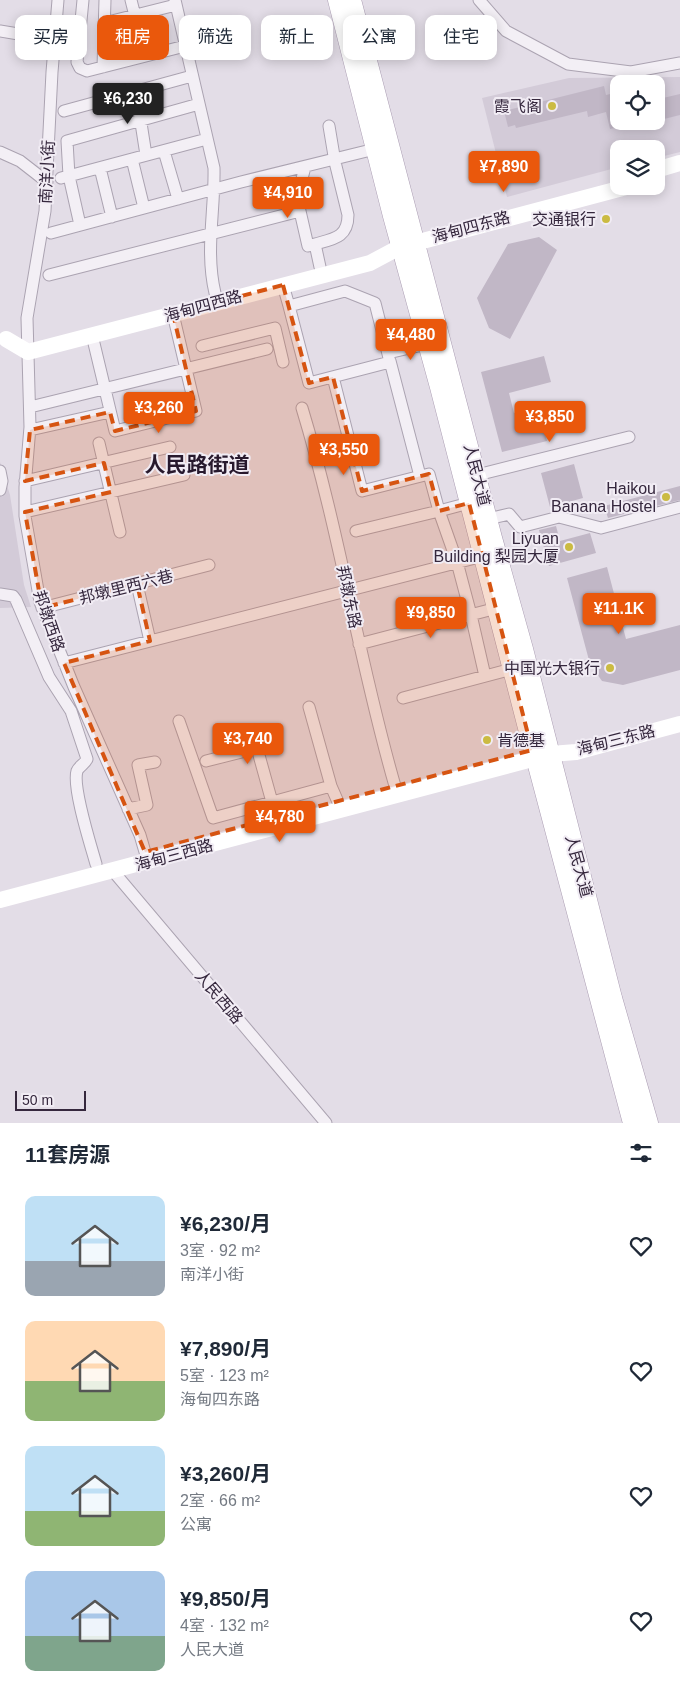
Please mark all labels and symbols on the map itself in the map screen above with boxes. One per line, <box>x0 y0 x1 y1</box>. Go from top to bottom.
pin: ¥6,230 <box>87 82 169 125</box>
place label: 霞飞阁 <box>494 98 542 115</box>
marker: 霞飞阁 <box>546 100 558 112</box>
street label: 南洋小街 <box>37 140 57 204</box>
pin: ¥7,890 <box>463 150 545 193</box>
pin: ¥4,910 <box>247 176 329 219</box>
street label: 海甸四东路 <box>430 208 512 246</box>
place label: 交通银行 <box>532 211 596 228</box>
marker: 交通银行 <box>600 213 612 225</box>
street label: 海甸四西路 <box>162 287 244 325</box>
pin: ¥4,480 <box>370 318 452 361</box>
pin: ¥3,260 <box>118 392 200 434</box>
pin: ¥3,850 <box>509 400 591 443</box>
pin: ¥3,550 <box>303 434 385 476</box>
street label: 人民大道 <box>461 442 493 508</box>
district label: 人民路街道 <box>145 453 250 476</box>
place label: Haikou Banana Hostel <box>551 480 656 515</box>
marker: Haikou Banana Hostel <box>660 491 672 503</box>
place label: Liyuan Building 梨园大厦 <box>434 530 559 565</box>
marker: Liyuan Building 梨园大厦 <box>563 541 575 553</box>
street label: 邦墩东路 <box>334 564 364 630</box>
street label: 邦墩里西六巷 <box>77 567 175 607</box>
street label: 邦墩西路 <box>31 588 67 654</box>
pin: ¥11.1K <box>578 592 660 635</box>
pin: ¥9,850 <box>390 596 472 639</box>
place label: 中国光大银行 <box>504 660 600 677</box>
marker: 中国光大银行 <box>604 662 616 674</box>
pin: ¥3,740 <box>207 722 289 765</box>
street label: 海甸三东路 <box>575 722 657 758</box>
place label: 肯德基 <box>497 732 545 749</box>
marker: 肯德基 <box>481 734 493 746</box>
pin: ¥4,780 <box>239 800 321 843</box>
street label: 人民大道 <box>563 833 595 899</box>
street label: 海甸三西路 <box>133 836 215 874</box>
street label: 人民西路 <box>192 967 246 1027</box>
scale bar <box>15 1088 86 1111</box>

